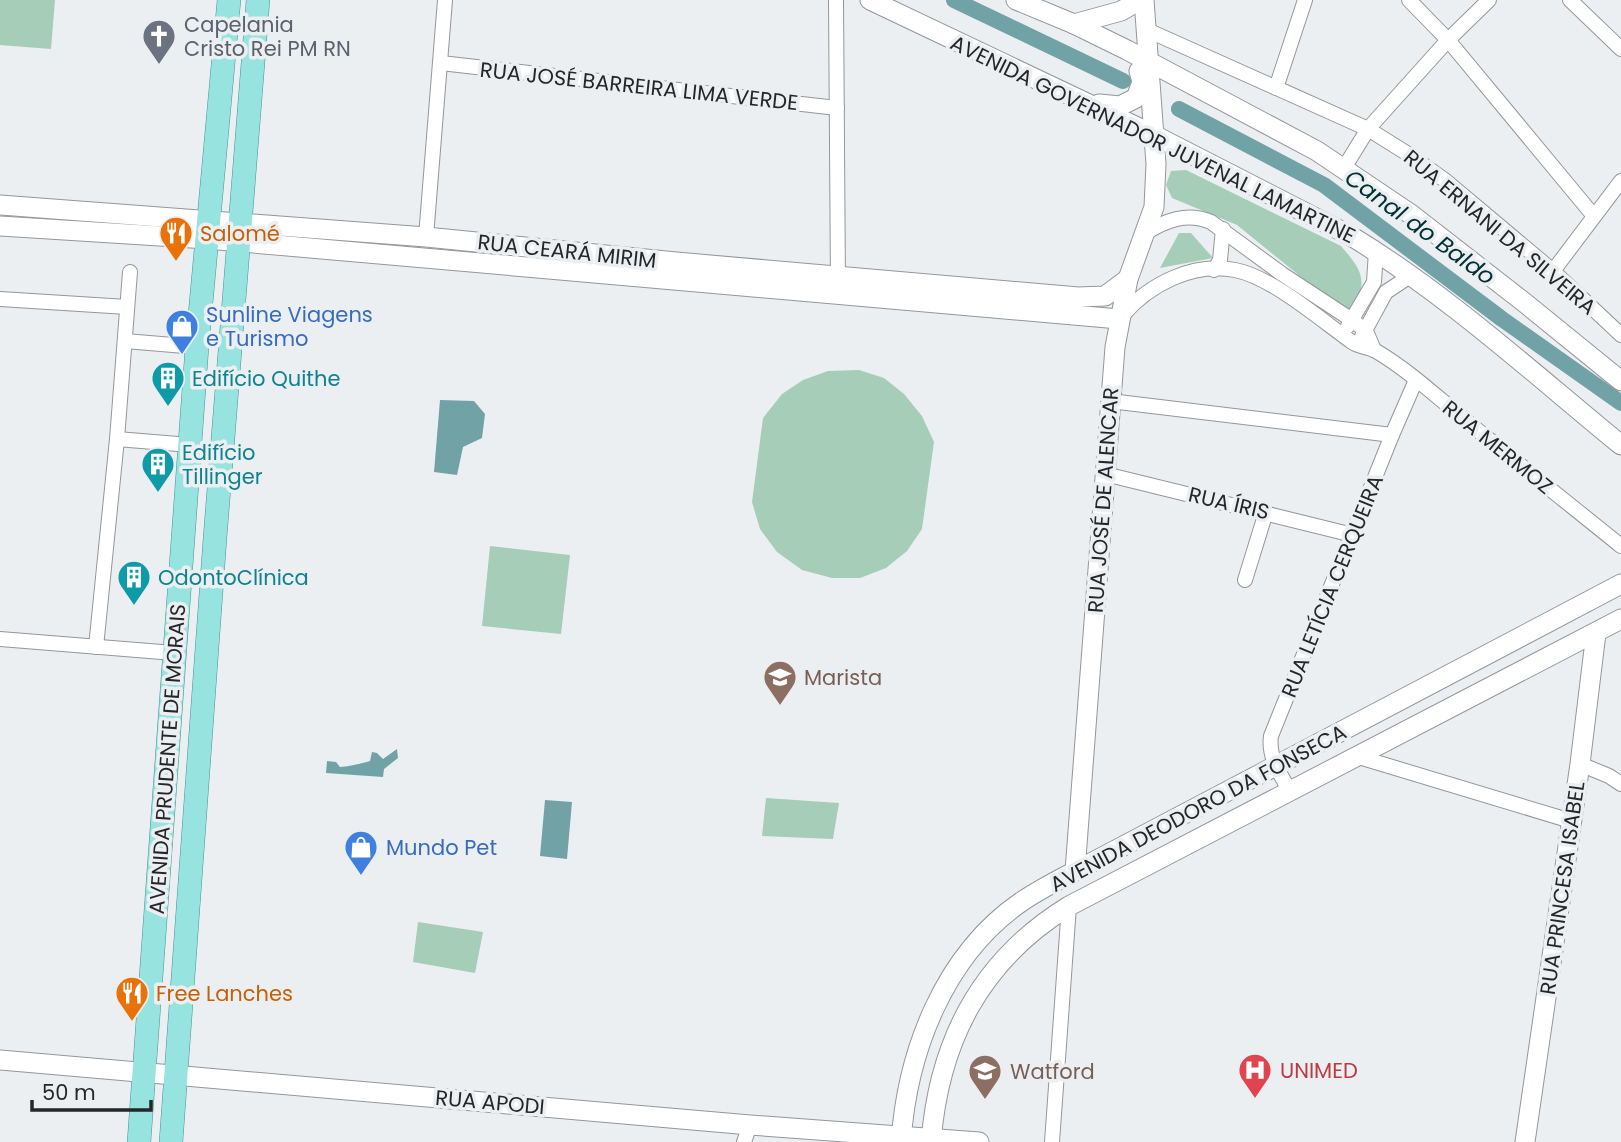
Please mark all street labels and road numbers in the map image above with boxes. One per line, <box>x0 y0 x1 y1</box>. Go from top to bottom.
street label: AVENIDA GOVERNADOR JUVENAL LAMARTINE <box>946 28 1360 250</box>
street label: RUA JOSÉ BARREIRA LIMA VERDE <box>479 55 799 117</box>
street label: RUA ERNANI DA SILVEIRA <box>1398 143 1602 321</box>
street label: RUA CEARÁ MIRIM <box>476 227 658 275</box>
street label: RUA JOSÉ DE ALENCAR <box>1081 386 1125 614</box>
street label: RUA MERMOZ <box>1437 393 1559 501</box>
street label: RUA LETÍCIA CERQUEIRA <box>1274 470 1390 702</box>
street label: RUA ÍRIS <box>1186 480 1272 526</box>
street label: AVENIDA PRUDENTE DE MORAIS <box>142 603 192 915</box>
street label: AVENIDA DEODORO DA FONSECA <box>1045 717 1351 899</box>
street label: RUA PRINCESA ISABEL <box>1533 780 1591 996</box>
street label: RUA APODI <box>434 1083 546 1121</box>

